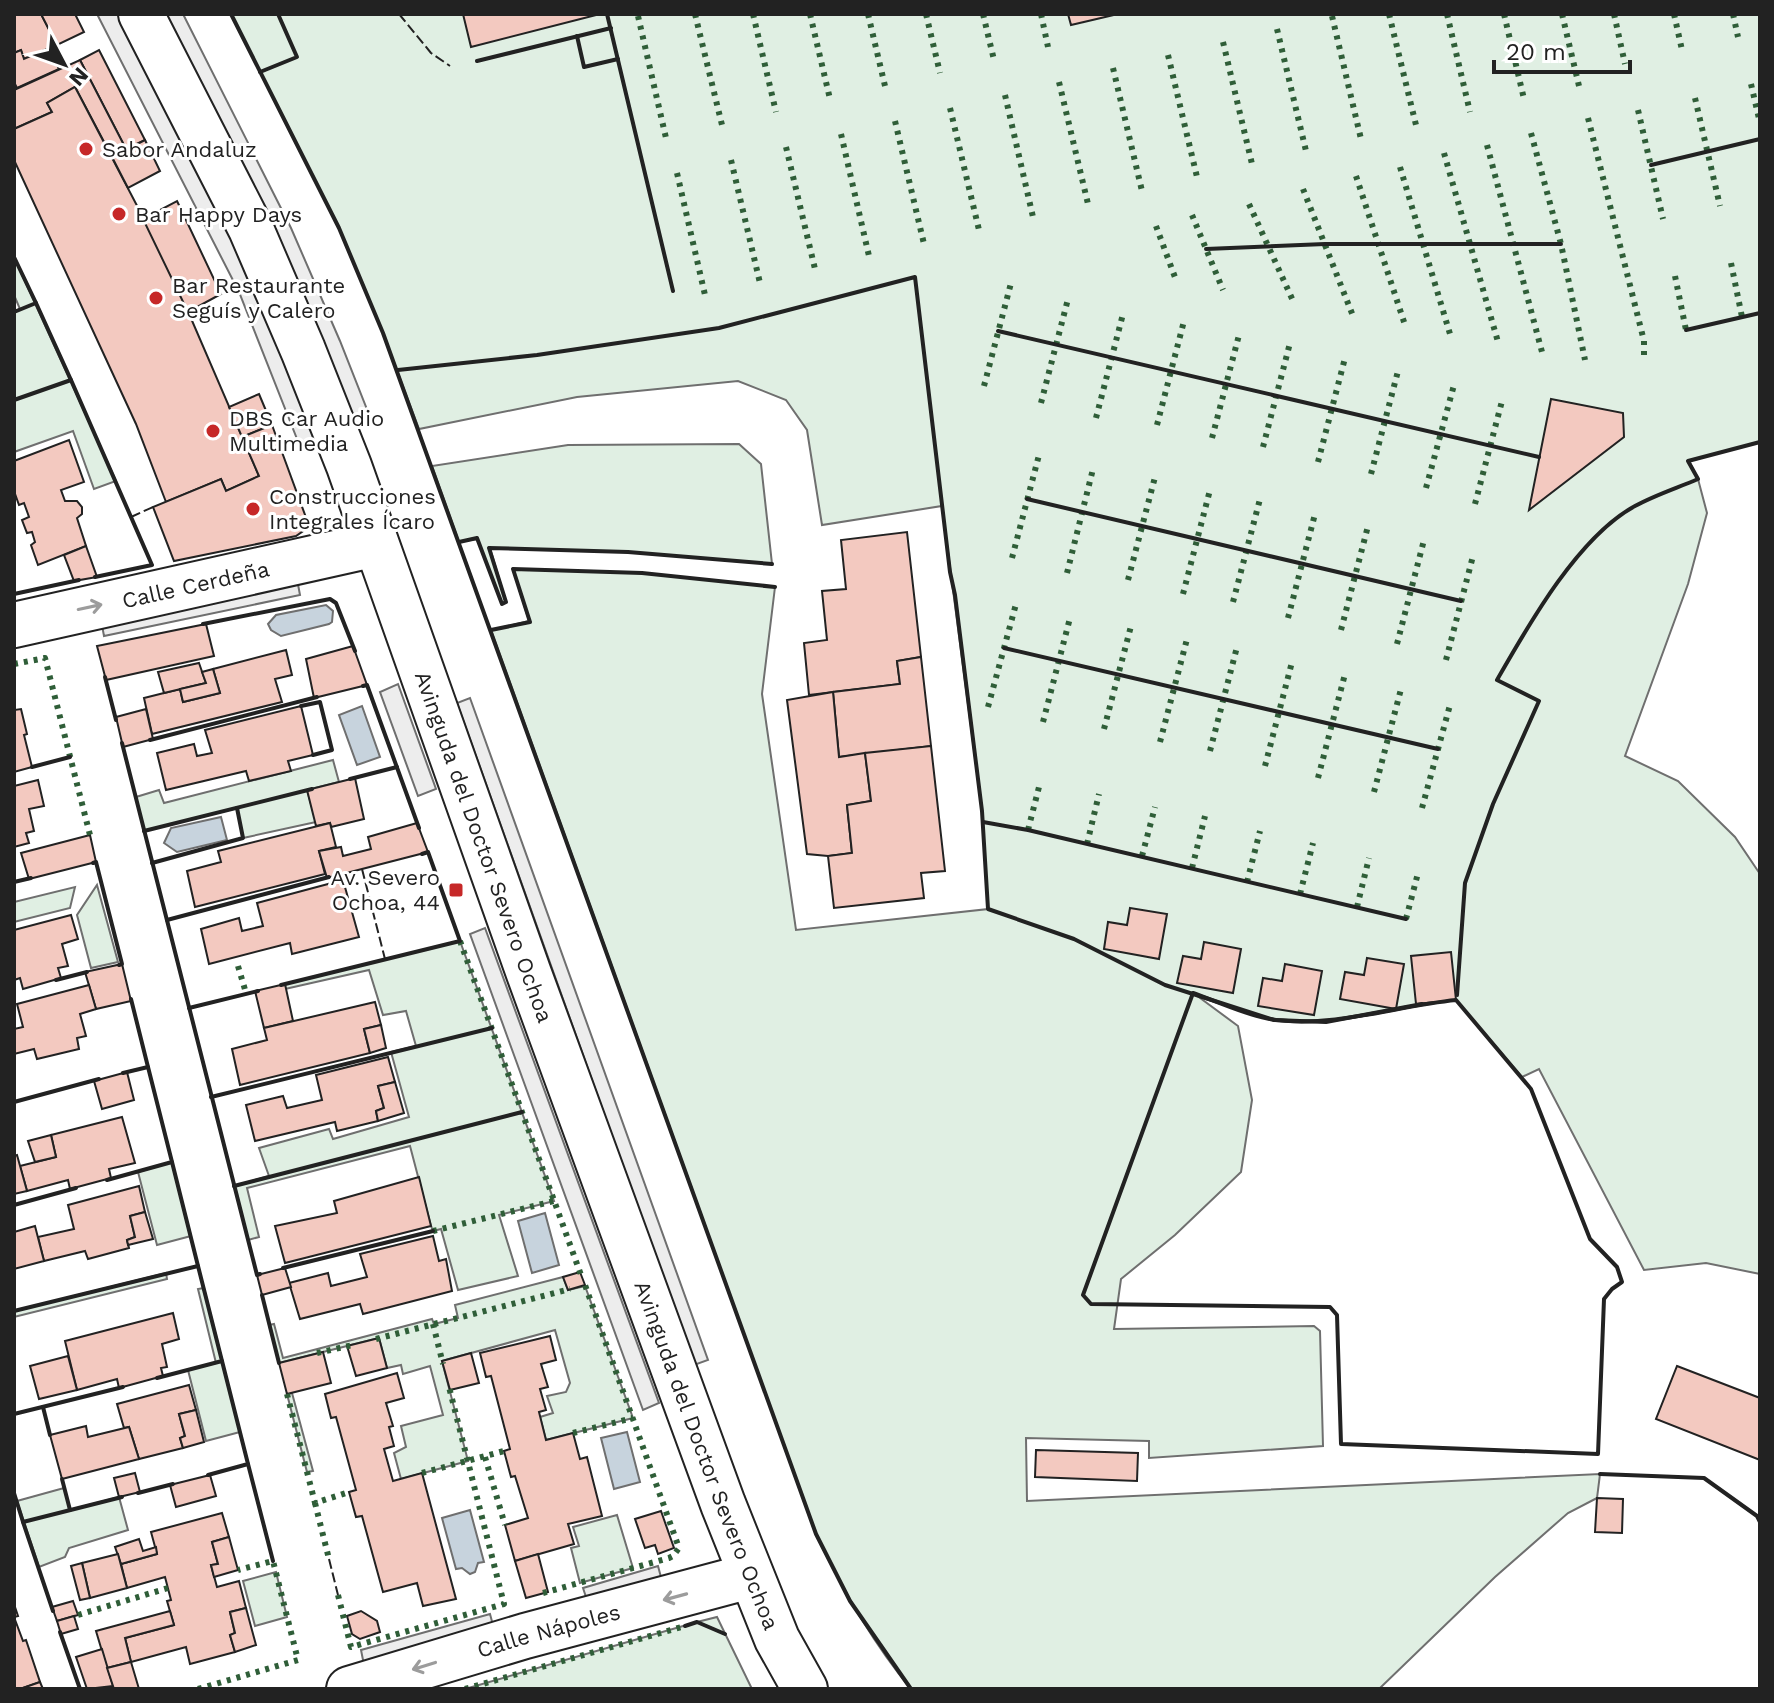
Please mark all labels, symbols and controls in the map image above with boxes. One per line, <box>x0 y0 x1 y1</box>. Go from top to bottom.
north arrow <box>24 24 104 104</box>
scale bar <box>1494 24 1630 74</box>
text: 20 m <box>1506 38 1566 66</box>
text: N <box>64 62 94 91</box>
place label: Sabor Andaluz <box>102 137 257 162</box>
marker: Sabor Andaluz <box>77 140 95 158</box>
place label: Bar Happy Days <box>135 202 302 227</box>
marker: Bar Happy Days <box>110 205 128 223</box>
place label: Bar Restaurante Seguís y Calero <box>172 273 345 323</box>
marker: Bar Restaurante Seguís y Calero <box>147 289 165 307</box>
place label: DBS Car Audio Multimedia <box>229 406 384 456</box>
marker: DBS Car Audio Multimedia <box>204 422 222 440</box>
place label: Construcciones Integrales Ícaro <box>269 484 436 534</box>
marker: Construcciones Integrales Ícaro <box>244 500 262 518</box>
street label: Calle Cerdeña <box>119 556 272 613</box>
one-way arrow <box>77 599 102 614</box>
street label: Avinguda del Doctor Severo Ochoa <box>410 668 558 1026</box>
place label: Av. Severo Ochoa, 44 <box>331 865 440 915</box>
marker: Av. Severo Ochoa, 44 <box>447 881 465 899</box>
street label: Avinguda del Doctor Severo Ochoa <box>630 1277 784 1633</box>
one-way arrow <box>662 1590 688 1605</box>
street label: Calle Nápoles <box>474 1599 623 1662</box>
one-way arrow <box>412 1659 438 1674</box>

